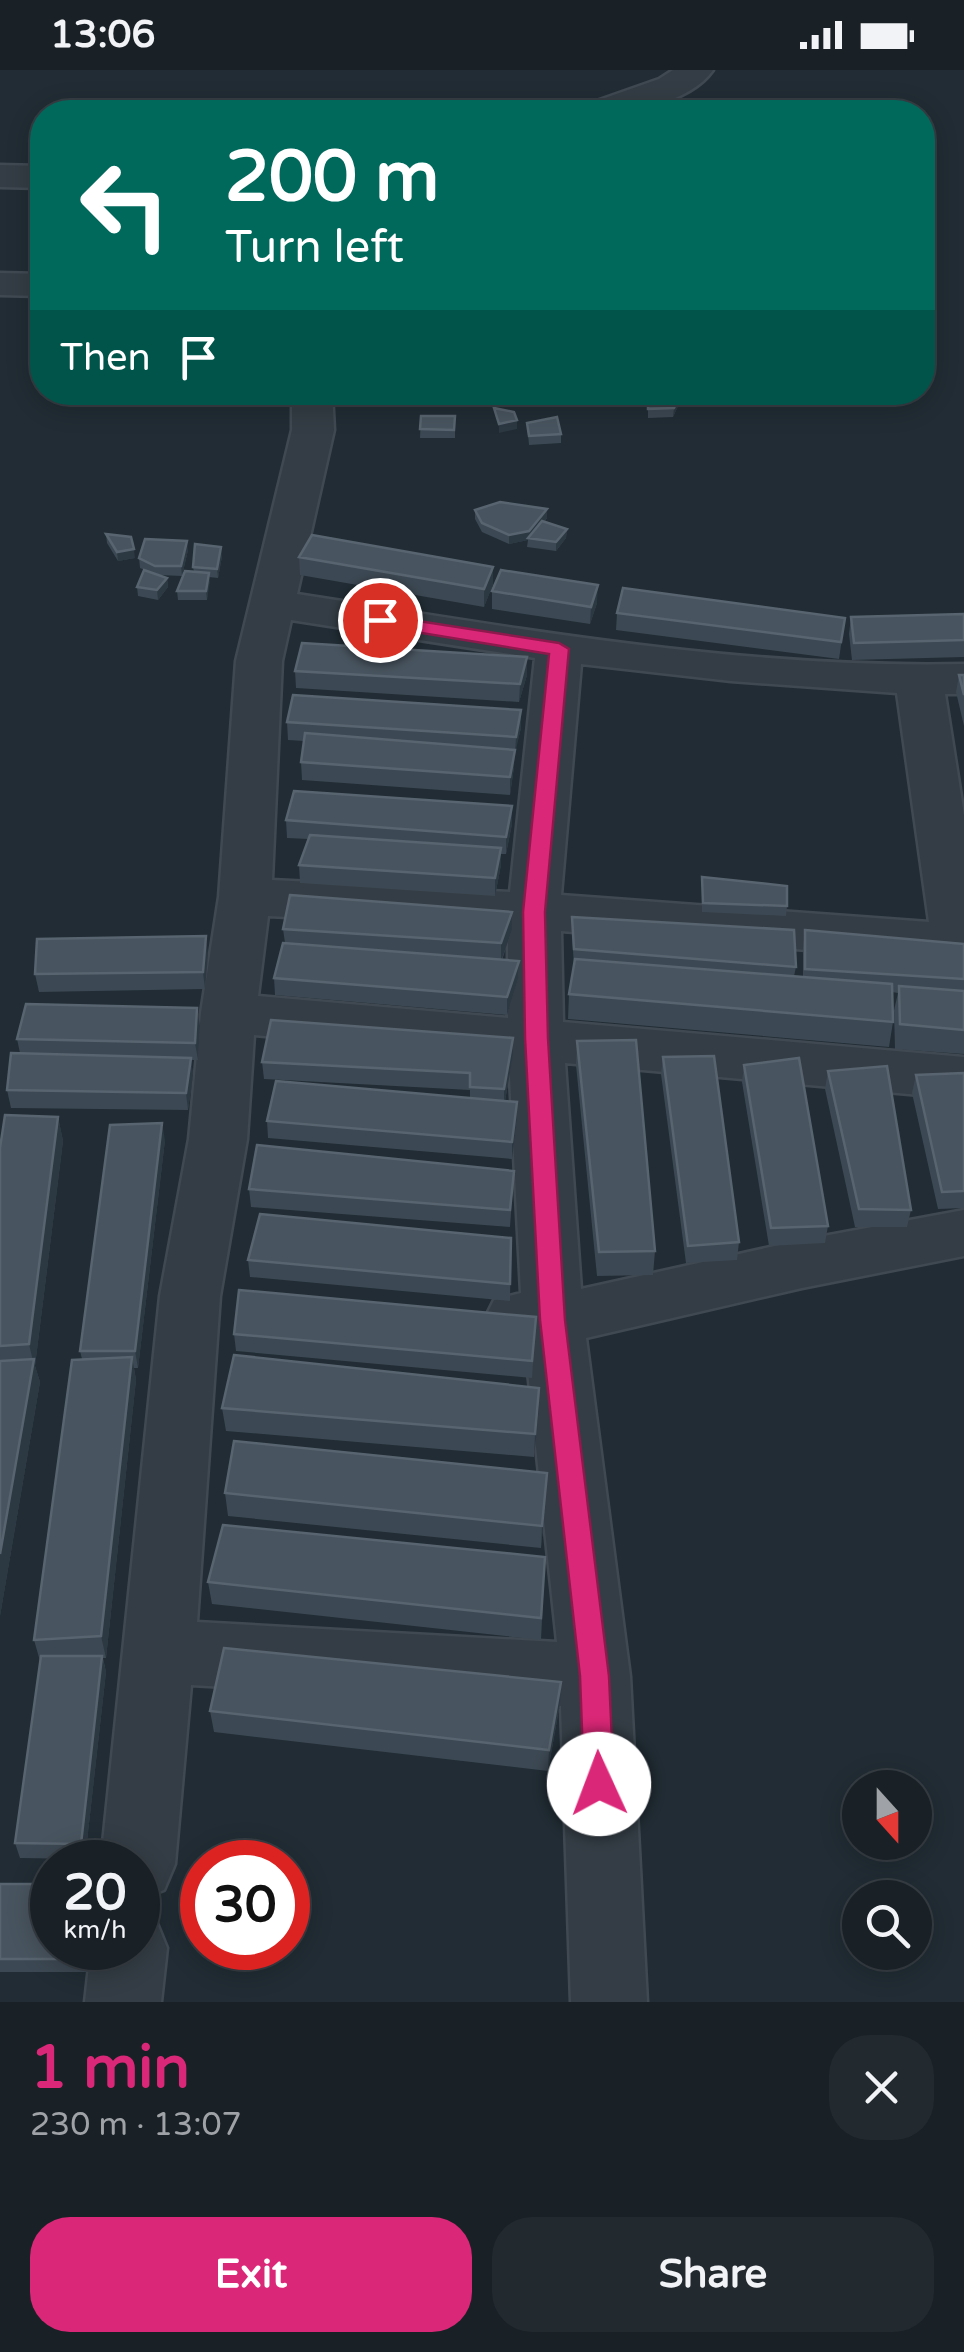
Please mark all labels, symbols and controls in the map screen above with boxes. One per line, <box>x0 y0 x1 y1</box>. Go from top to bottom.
text: 13:06 <box>50 12 155 58</box>
text: 200 m <box>225 136 439 220</box>
icon: left <box>60 140 190 270</box>
text: Turn left <box>225 221 404 275</box>
icon: arrive <box>171 330 226 385</box>
text: Then <box>60 335 151 381</box>
pin <box>338 578 423 663</box>
icon: arrive <box>353 593 408 648</box>
position arrow <box>547 1732 651 1836</box>
north arrow <box>842 1770 932 1860</box>
map controls <box>842 1770 932 1970</box>
speed limit sign: 30 <box>180 1840 310 1970</box>
text: 20 <box>64 1863 126 1923</box>
button: search <box>842 1880 932 1970</box>
text: km/h <box>64 1915 126 1945</box>
text: 1 min <box>30 2032 190 2104</box>
button: close <box>829 2035 934 2140</box>
text: 230 m · 13:07 <box>30 2106 242 2144</box>
button: Exit <box>30 2217 472 2332</box>
button: Share <box>492 2217 934 2332</box>

